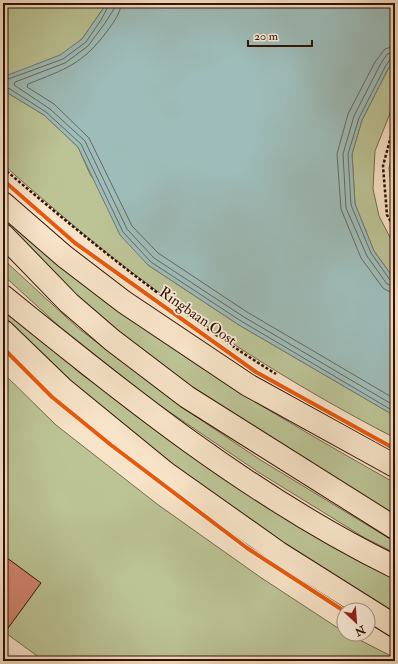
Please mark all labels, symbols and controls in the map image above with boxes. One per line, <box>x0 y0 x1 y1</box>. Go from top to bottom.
scale bar <box>248 22 312 48</box>
text: 20 m <box>254 29 279 44</box>
street label: Ringbaan Oost <box>155 283 240 350</box>
north arrow <box>336 602 376 642</box>
text: N <box>352 622 368 639</box>

